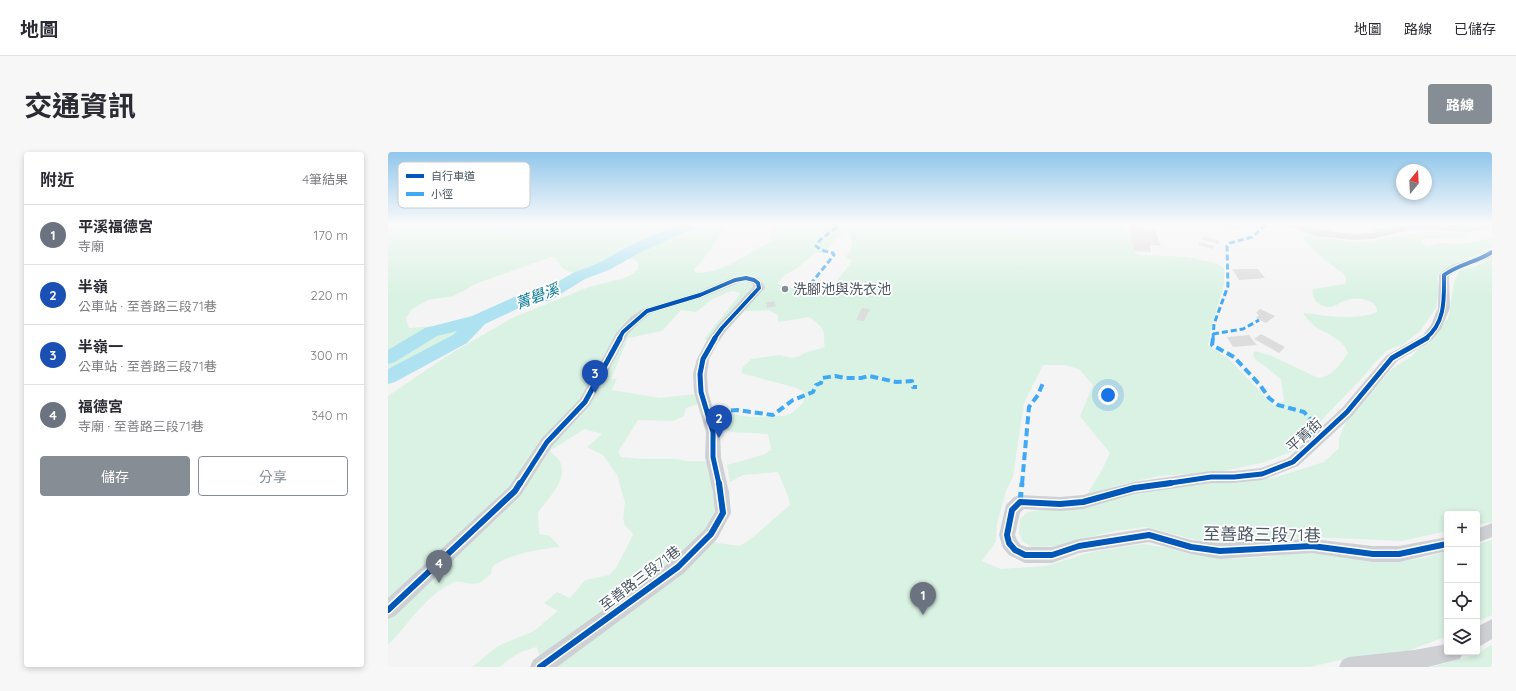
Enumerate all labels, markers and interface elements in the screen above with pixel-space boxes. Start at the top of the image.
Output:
text: 地圖 [20,17,58,41]
text: 地圖 [1354,20,1382,38]
text: 路線 [1404,20,1432,38]
text: 已儲存 [1454,20,1496,38]
button: 路線 [1428,84,1492,124]
text: 交通資訊 [24,88,136,123]
legend [398,162,530,208]
north arrow [1396,164,1432,200]
text: 附近 [40,169,74,190]
text: 自行車道 [431,169,475,183]
text: 4筆結果 [302,171,348,187]
text: 小徑 [431,187,453,201]
text: 平溪福德宮 [78,217,153,236]
text: 1 [50,227,56,243]
text: 170 m [313,227,348,243]
text: 寺廟 [78,238,104,254]
text: 半嶺 [78,277,108,296]
water label: 菁礐溪 [513,278,563,313]
place label: 洗腳池與洗衣池 [793,280,891,298]
marker: 洗腳池與洗衣池 [780,284,790,294]
text: 2 [49,287,57,303]
text: 220 m [310,287,348,303]
text: 公車站 · 至善路三段71巷 [78,298,217,314]
text: 半嶺一 [78,337,123,356]
text: 3 [50,347,56,363]
text: 300 m [310,347,348,363]
text: 公車站 · 至善路三段71巷 [78,358,217,374]
pin: 3 [582,360,608,393]
your location [1098,385,1118,405]
text: 福德宮 [78,397,123,416]
pin: 2 [706,405,732,438]
text: 4 [49,407,57,423]
text: 340 m [311,407,348,423]
street label: 平菁街 [1282,414,1326,456]
text: 寺廟 · 至善路三段71巷 [78,418,204,434]
button: 儲存 [40,456,190,496]
button: 分享 [198,456,348,496]
map controls [1444,511,1480,655]
button: + [1444,511,1480,547]
street label: 至善路三段71巷 [1203,522,1321,546]
street label: 至善路三段71巷 [596,542,684,614]
button: − [1444,547,1480,583]
pin: 4 [426,550,452,583]
pin: 1 [910,582,936,615]
button: locate [1444,583,1480,619]
button: layers [1444,619,1480,655]

